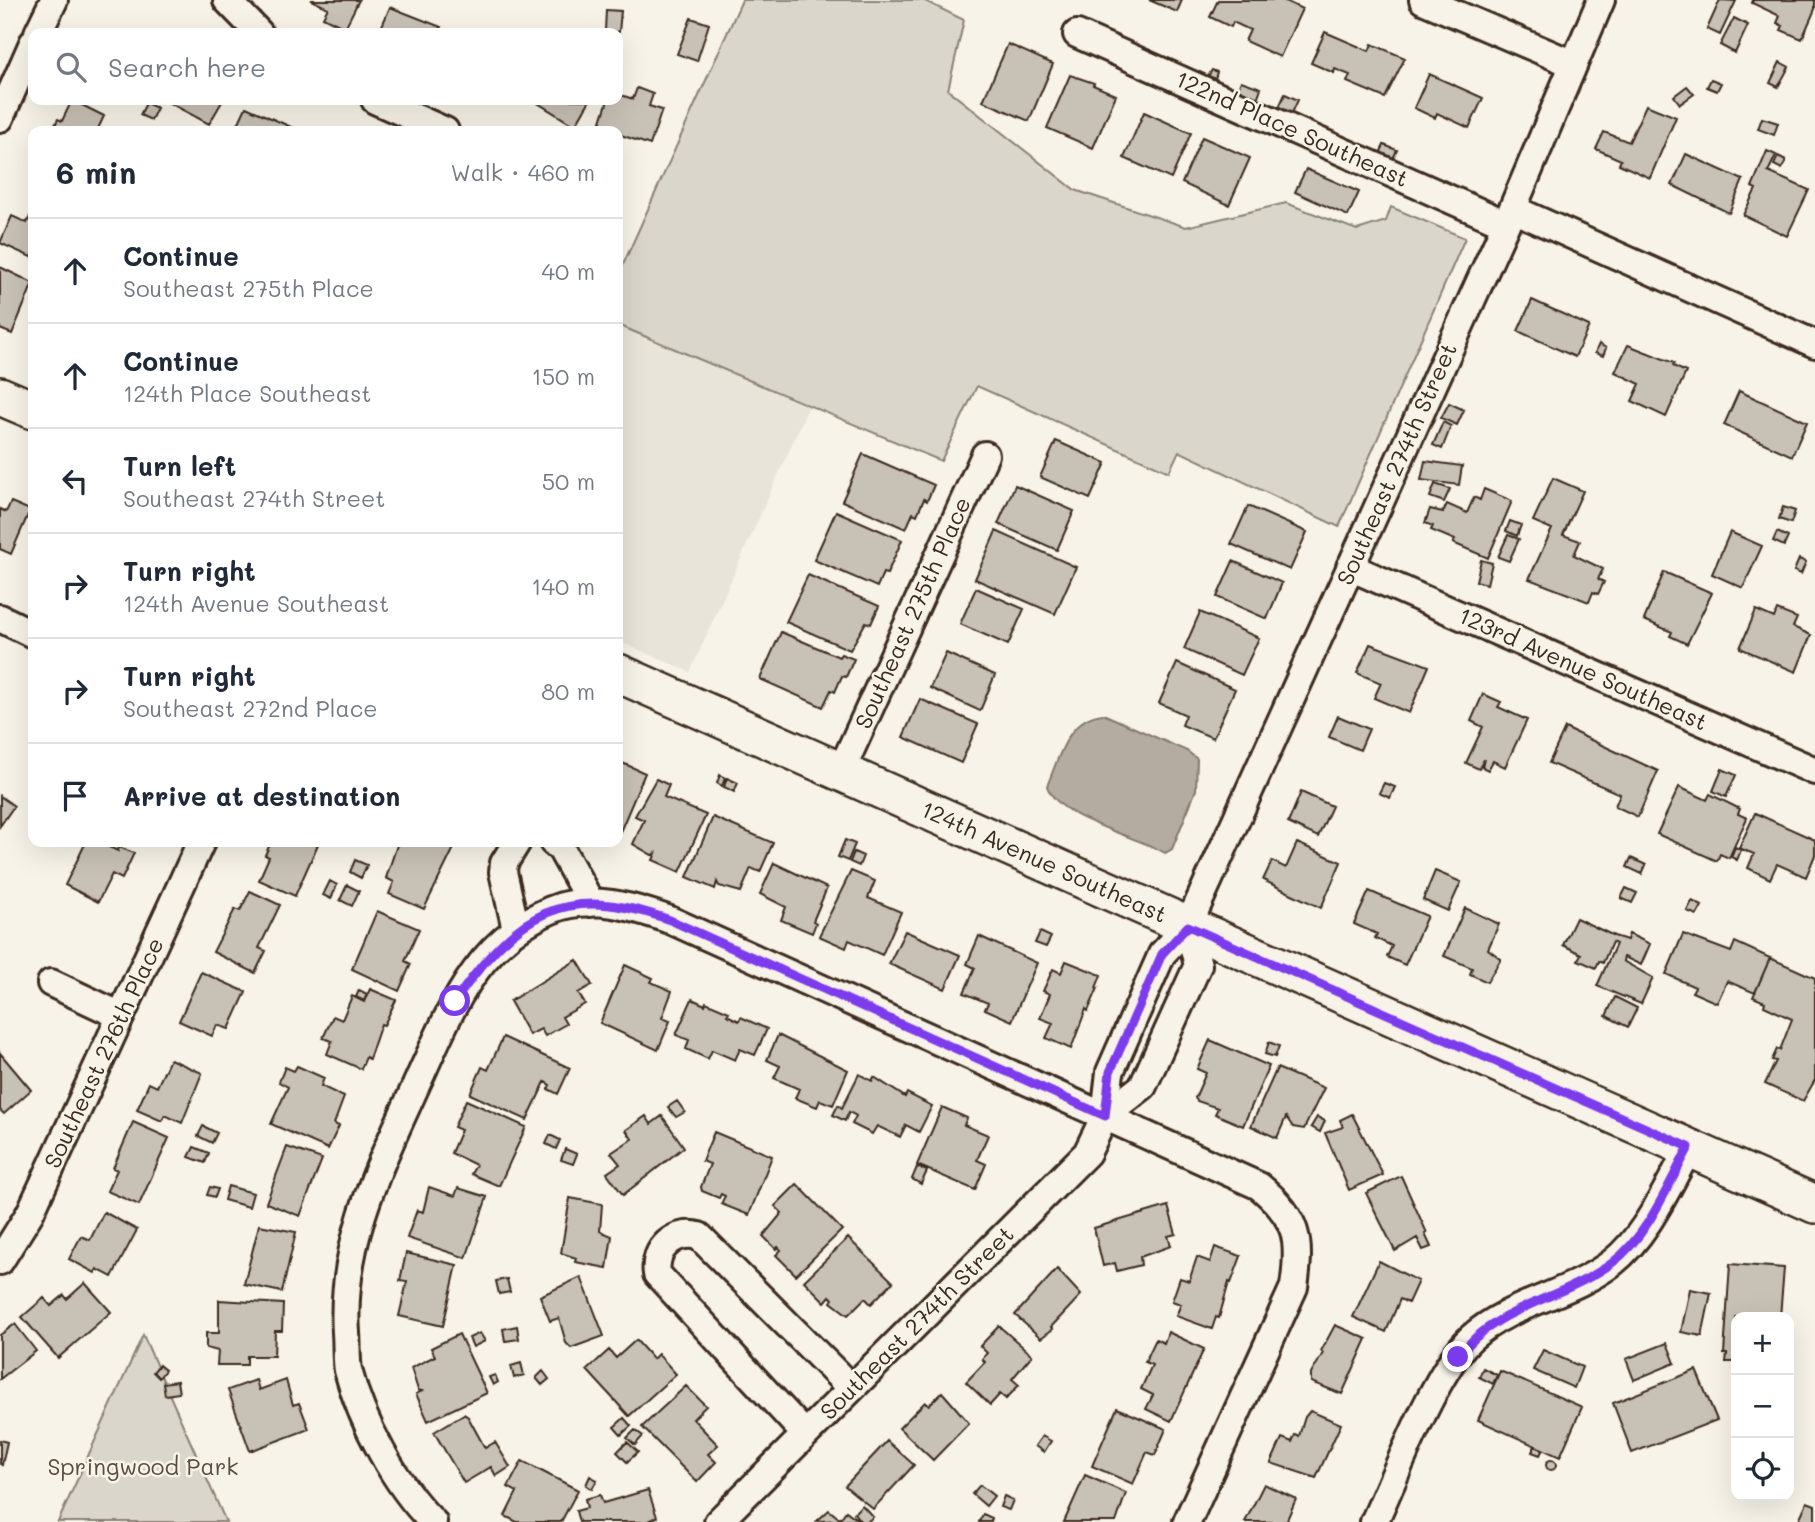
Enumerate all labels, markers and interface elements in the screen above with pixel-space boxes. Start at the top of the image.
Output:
search box [28,28,623,105]
icon: search [52,48,90,86]
text: Search here [108,50,266,84]
street label: 122nd Place Southeast [1171,63,1414,193]
text: 6 min [56,152,136,192]
text: Walk · 460 m [450,157,595,187]
text: Continue [123,239,239,273]
icon: ahead [56,252,94,290]
text: 40 m [542,256,595,286]
text: Southeast 275th Place [123,273,374,303]
street label: Southeast 274th Street [1329,338,1463,589]
text: Continue [123,344,239,378]
icon: ahead [56,357,94,395]
text: 150 m [531,361,595,391]
text: 124th Place Southeast [123,378,371,408]
text: Turn left [123,449,236,483]
icon: left [56,462,94,500]
text: 50 m [542,466,595,496]
text: Southeast 274th Street [123,483,385,513]
street label: Southeast 275th Place [847,492,977,733]
text: Turn right [123,554,256,588]
icon: right [56,567,94,605]
text: 140 m [531,571,595,601]
text: 124th Avenue Southeast [123,588,389,618]
street label: 123rd Avenue Southeast [1454,600,1712,737]
text: Turn right [123,659,256,693]
icon: right [56,672,94,710]
text: 80 m [541,676,595,706]
text: Southeast 272nd Place [123,693,378,723]
icon: arrive [56,777,94,815]
text: Arrive at destination [123,779,400,813]
street label: 124th Avenue Southeast [917,793,1172,929]
street label: Southeast 276th Place [36,932,170,1173]
route start [439,985,470,1016]
street label: Southeast 274th Street [813,1219,1020,1426]
map controls [1731,1312,1794,1501]
button: + [1731,1312,1794,1375]
route end [1442,1341,1473,1372]
button: − [1731,1375,1794,1438]
button: locate [1731,1438,1794,1501]
park label: Springwood Park [47,1451,239,1481]

